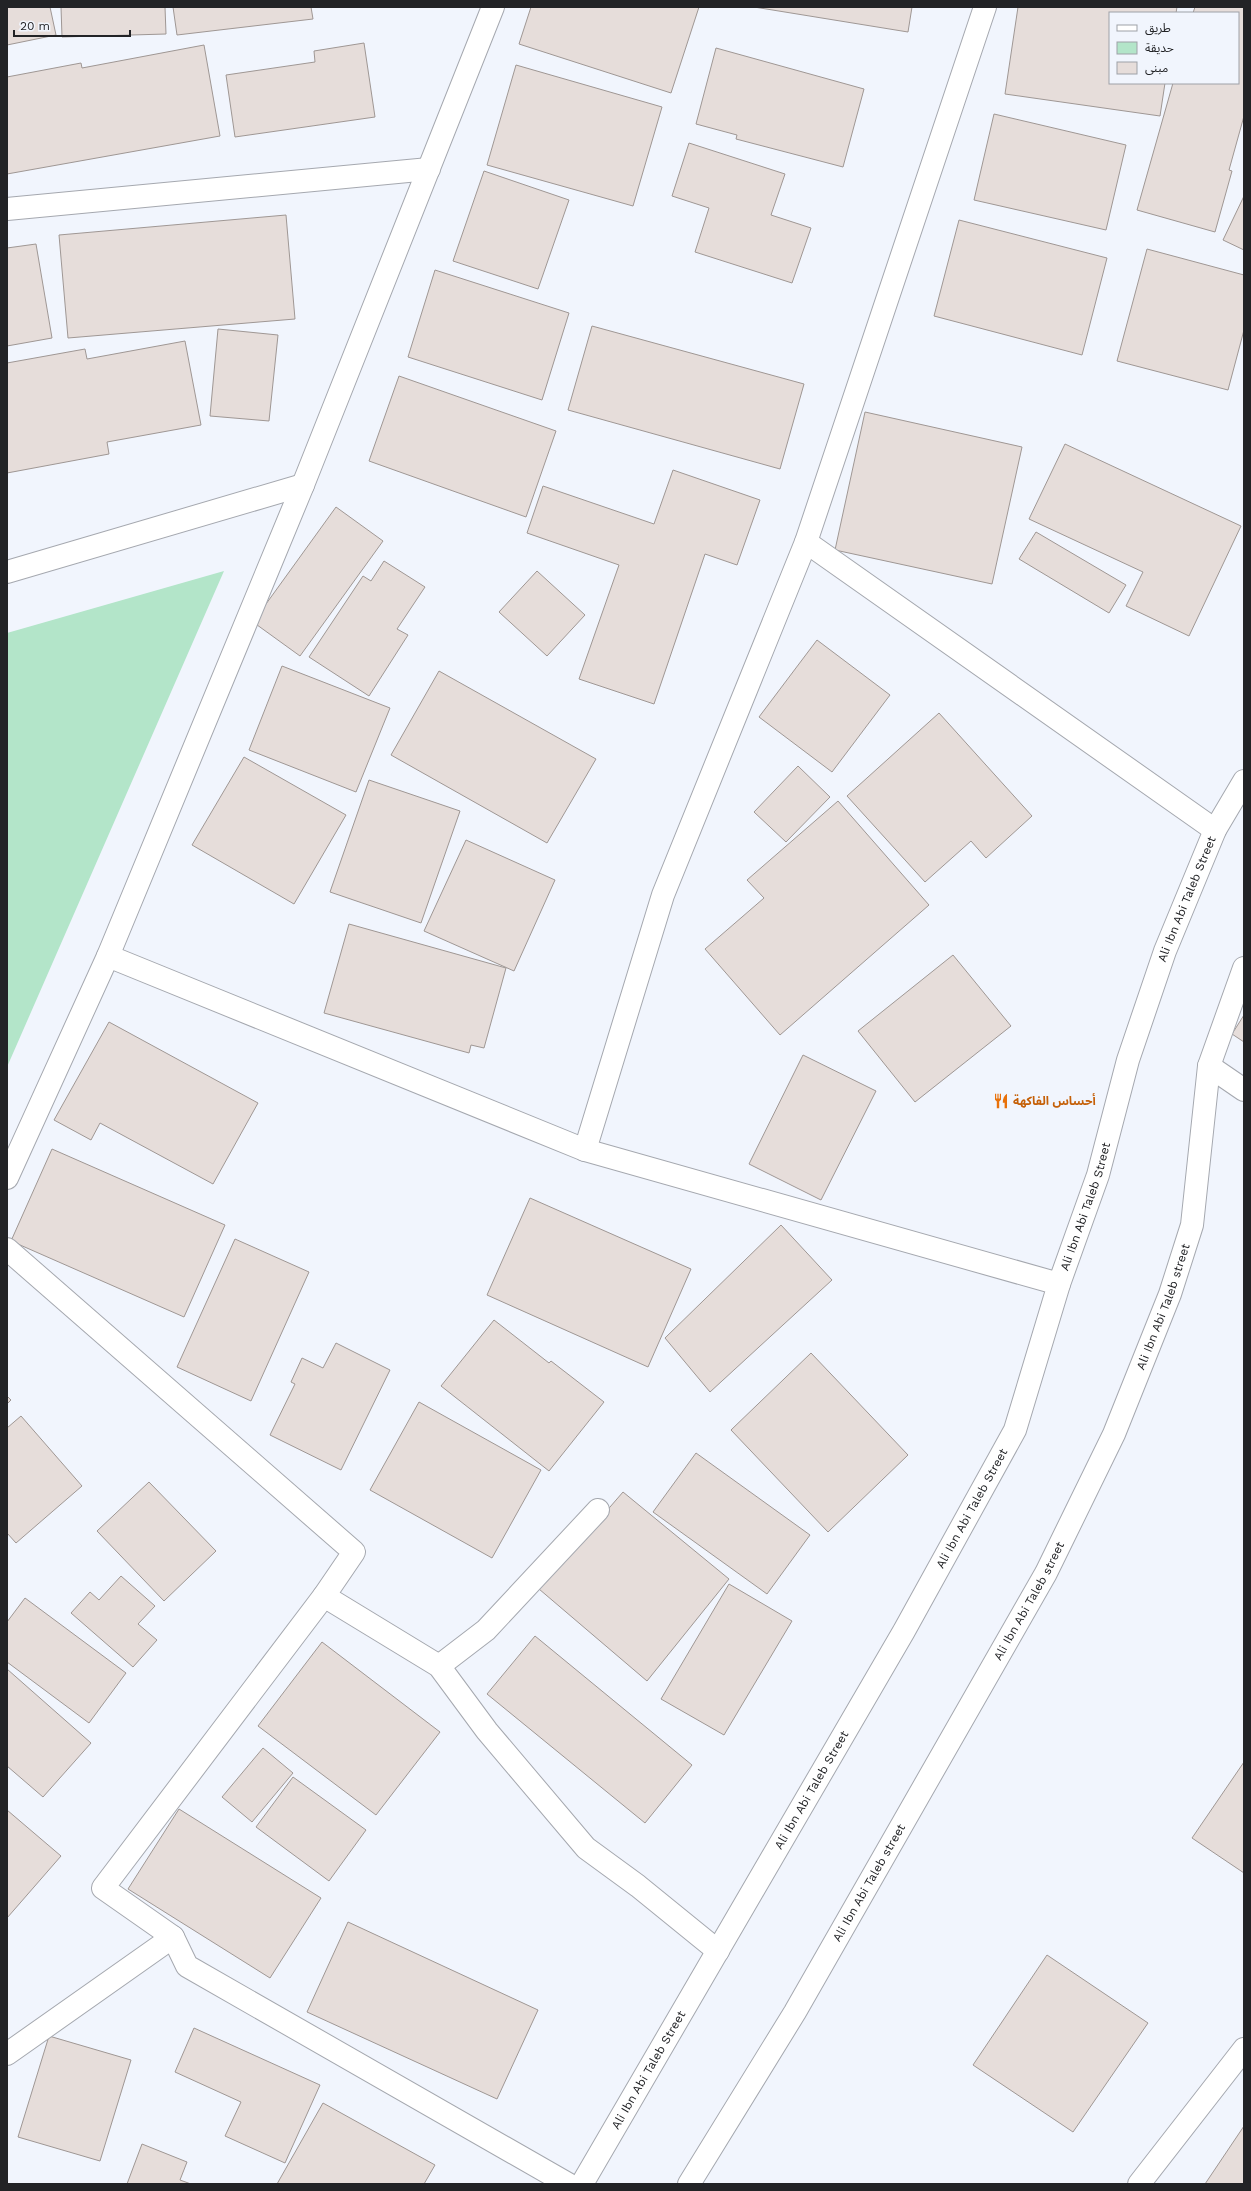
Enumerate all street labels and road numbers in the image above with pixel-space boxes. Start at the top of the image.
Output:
street label: Ali Ibn Abi Taleb Street [1155,834,1219,964]
street label: Ali Ibn Abi Taleb Street [1057,1141,1113,1273]
street label: Ali Ibn Abi Taleb street [1133,1242,1193,1372]
street label: Ali Ibn Abi Taleb Street [933,1446,1010,1571]
street label: Ali Ibn Abi Taleb street [991,1539,1067,1663]
street label: Ali Ibn Abi Taleb Street [772,1728,851,1852]
street label: Ali Ibn Abi Taleb street [830,1821,908,1944]
street label: Ali Ibn Abi Taleb Street [608,2008,688,2132]

